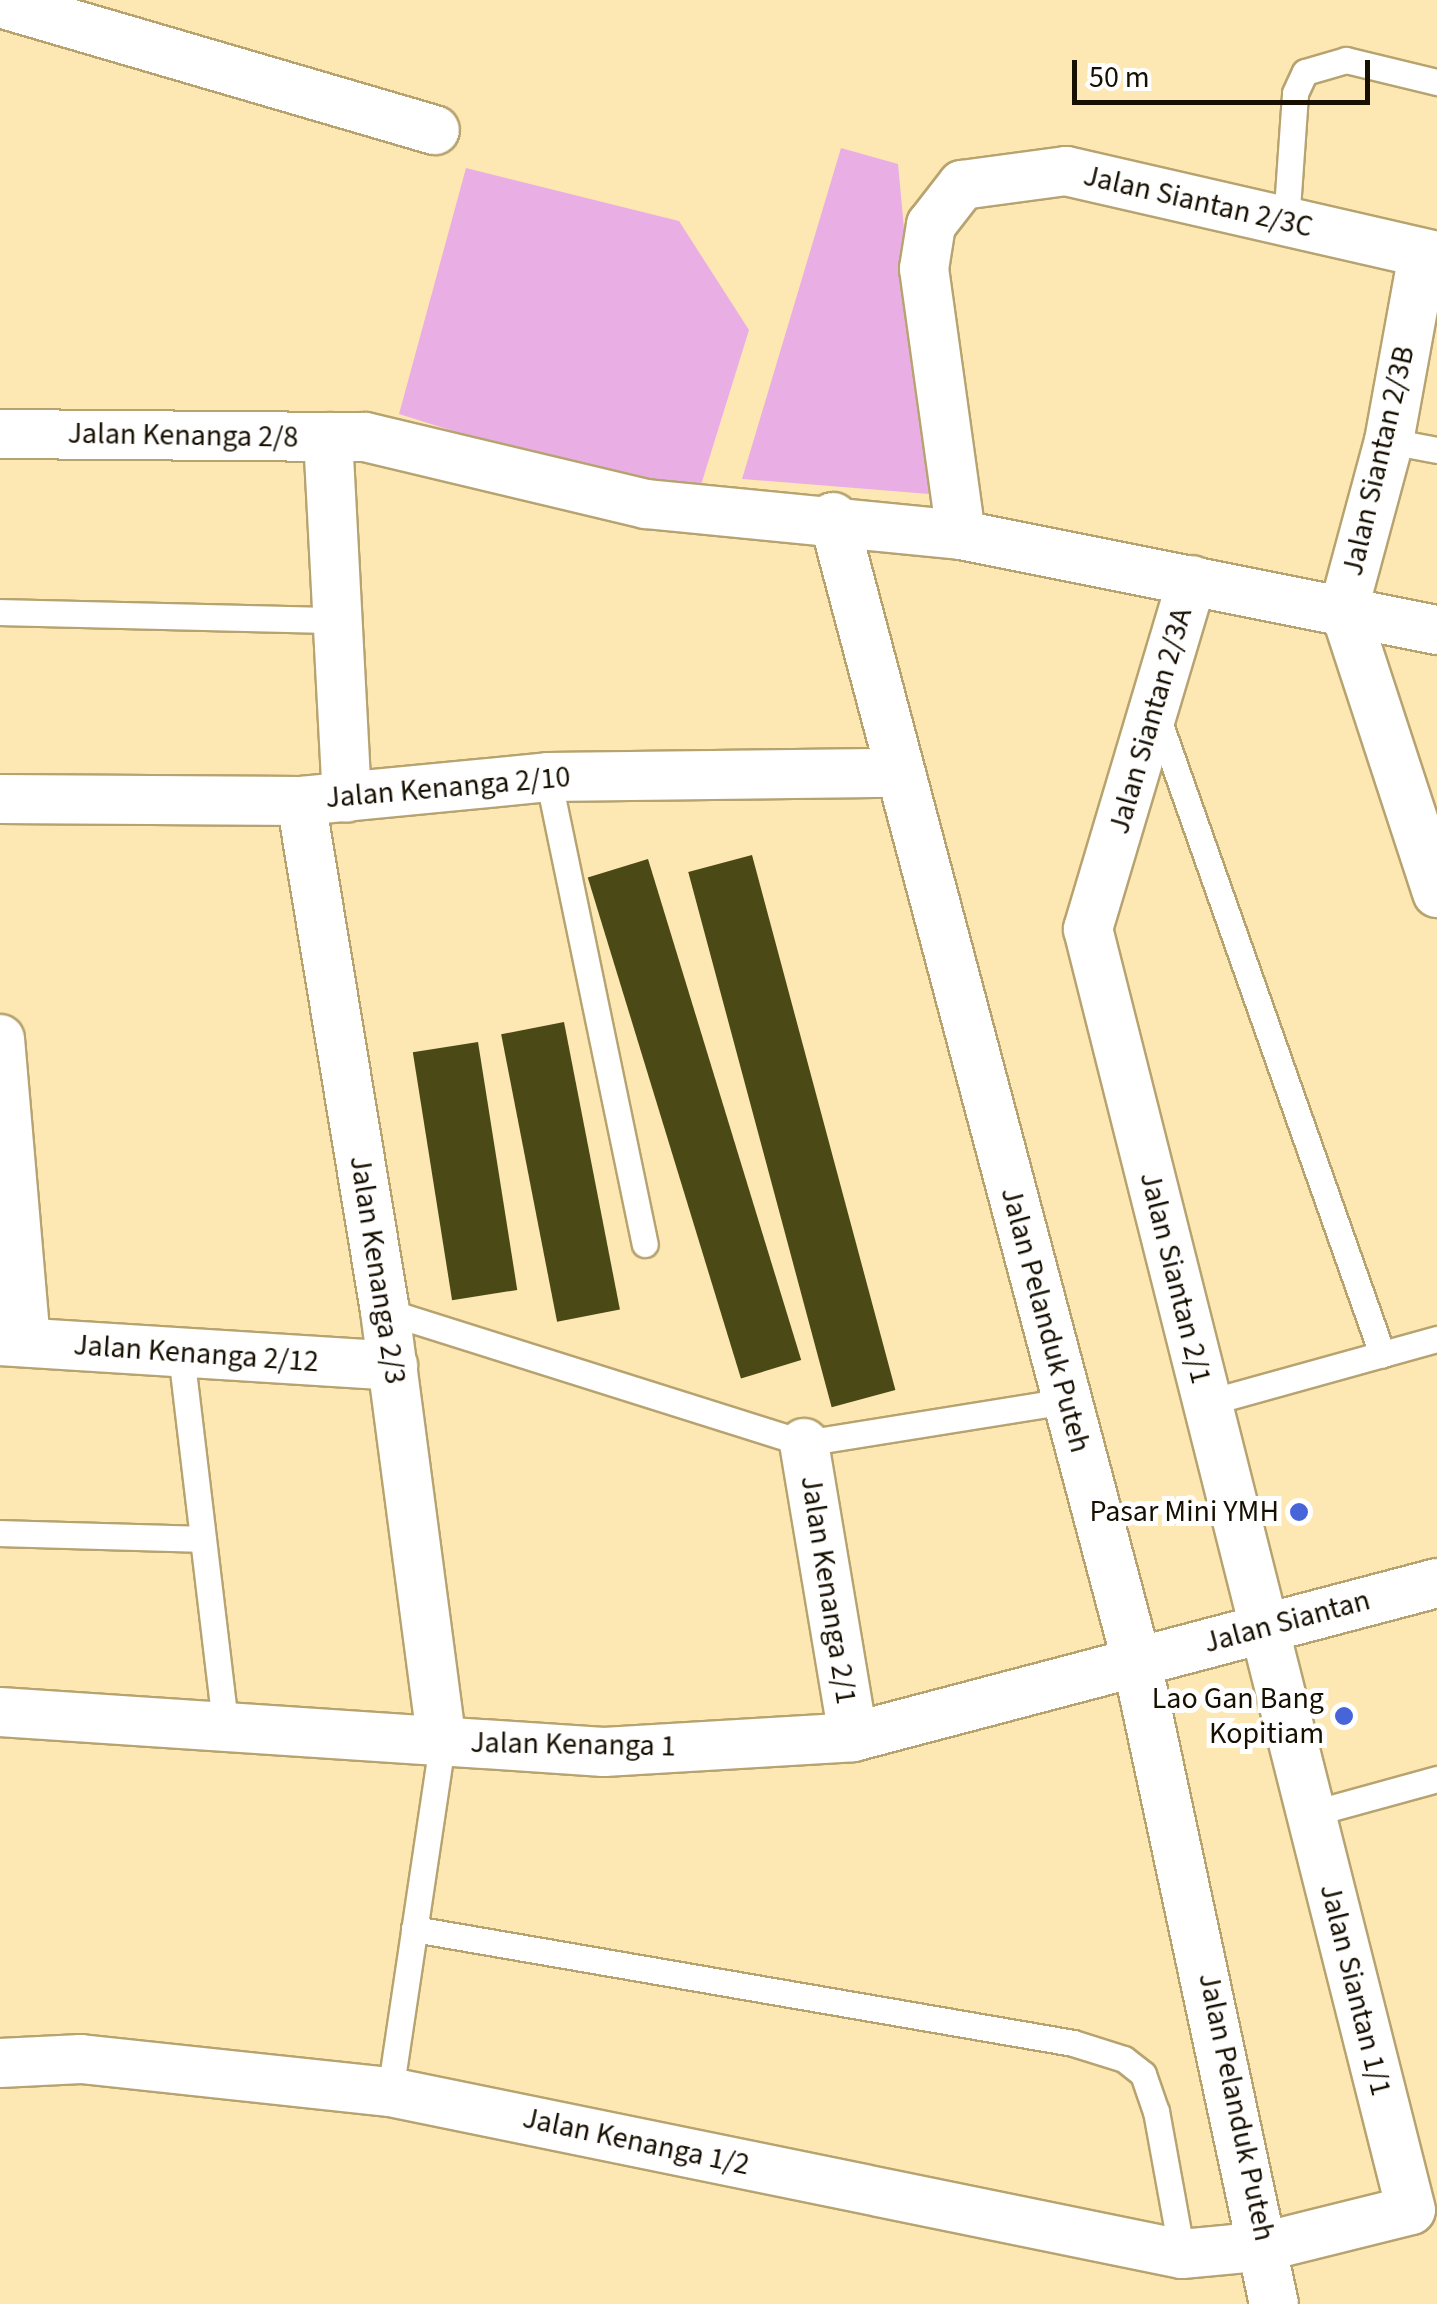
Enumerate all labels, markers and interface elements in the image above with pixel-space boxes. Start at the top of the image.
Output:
scale bar [1077,40,1374,102]
text: 50 m [1089,56,1150,99]
street label: Jalan Siantan 2/3C [1080,158,1316,246]
street label: Jalan Siantan 2/3B [1335,343,1423,579]
street label: Jalan Kenanga 2/8 [67,416,299,456]
street label: Jalan Siantan 2/3A [1102,604,1200,838]
street label: Jalan Kenanga 2/10 [324,759,572,817]
street label: Jalan Kenanga 2/3 [341,1153,413,1387]
street label: Jalan Siantan 2/1 [1131,1168,1219,1388]
street label: Jalan Pelanduk Puteh [992,1183,1098,1457]
street label: Jalan Kenanga 2/12 [72,1327,320,1381]
street label: Jalan Kenanga 2/1 [792,1473,864,1707]
place label: Pasar Mini YMH [1089,1494,1279,1530]
marker: Pasar Mini YMH [1288,1501,1310,1523]
street label: Jalan Siantan [1200,1583,1374,1661]
place label: Lao Gan Bang Kopitiam [1152,1681,1324,1752]
marker: Lao Gan Bang Kopitiam [1333,1705,1355,1727]
street label: Jalan Kenanga 1 [470,1725,676,1765]
street label: Jalan Siantan 1/1 [1311,1880,1399,2100]
street label: Jalan Pelanduk Puteh [1190,1970,1282,2244]
street label: Jalan Kenanga 1/2 [519,2100,753,2184]

